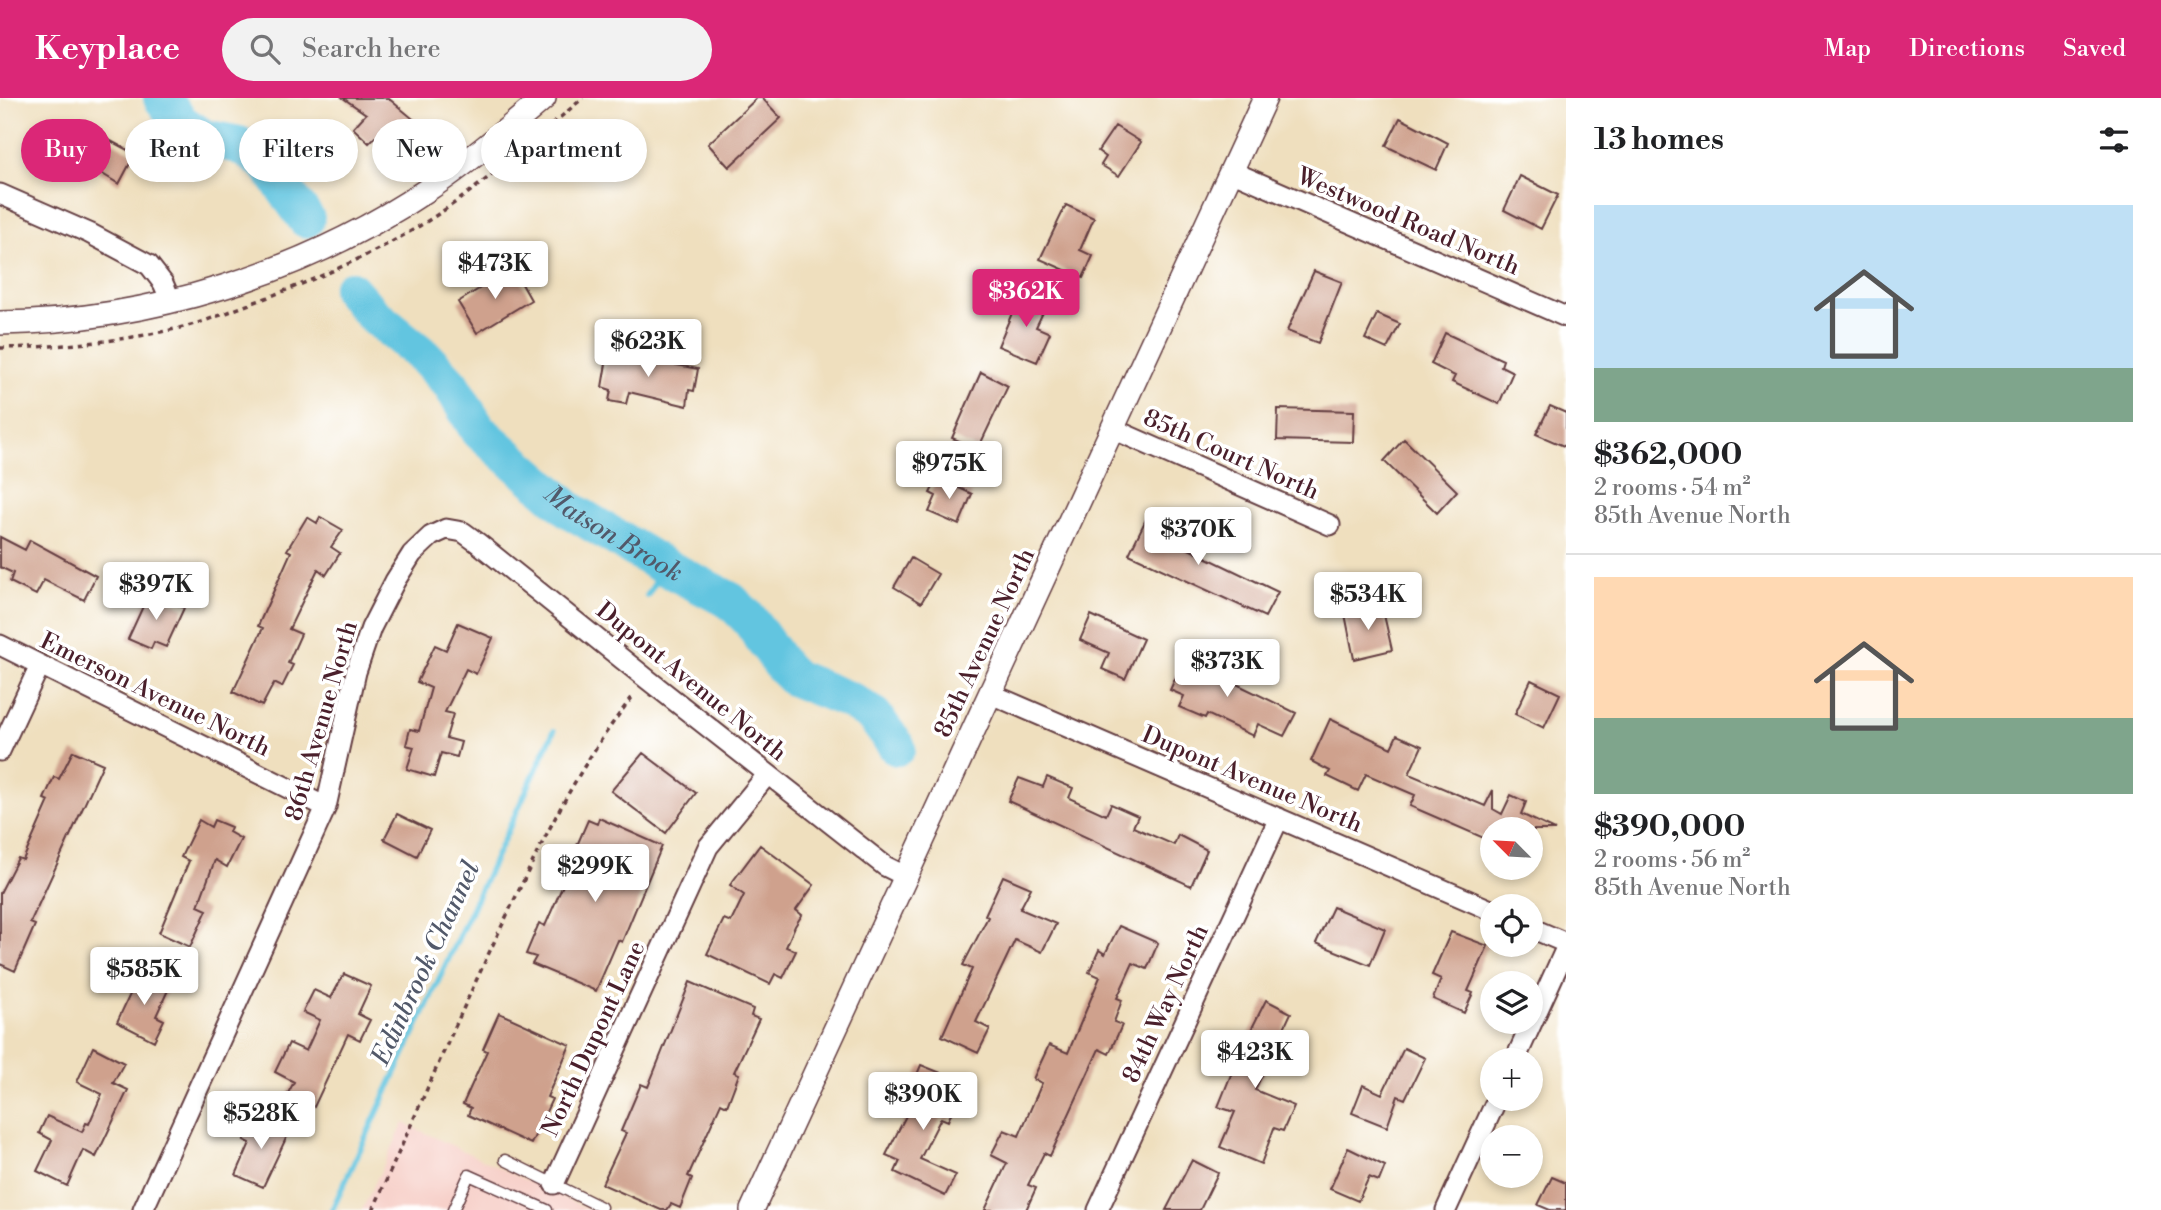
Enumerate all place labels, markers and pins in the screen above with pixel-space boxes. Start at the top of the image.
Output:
pin: $473K [446,242,544,301]
pin: $362K [977,270,1075,329]
pin: $623K [599,320,697,379]
pin: $975K [900,442,998,501]
pin: $370K [1149,508,1247,567]
pin: $397K [107,562,205,622]
pin: $534K [1319,573,1417,632]
pin: $373K [1178,640,1276,699]
pin: $299K [546,844,644,904]
pin: $585K [95,948,193,1007]
pin: $423K [1206,1030,1304,1090]
pin: $390K [874,1072,972,1132]
pin: $528K [212,1091,310,1151]

